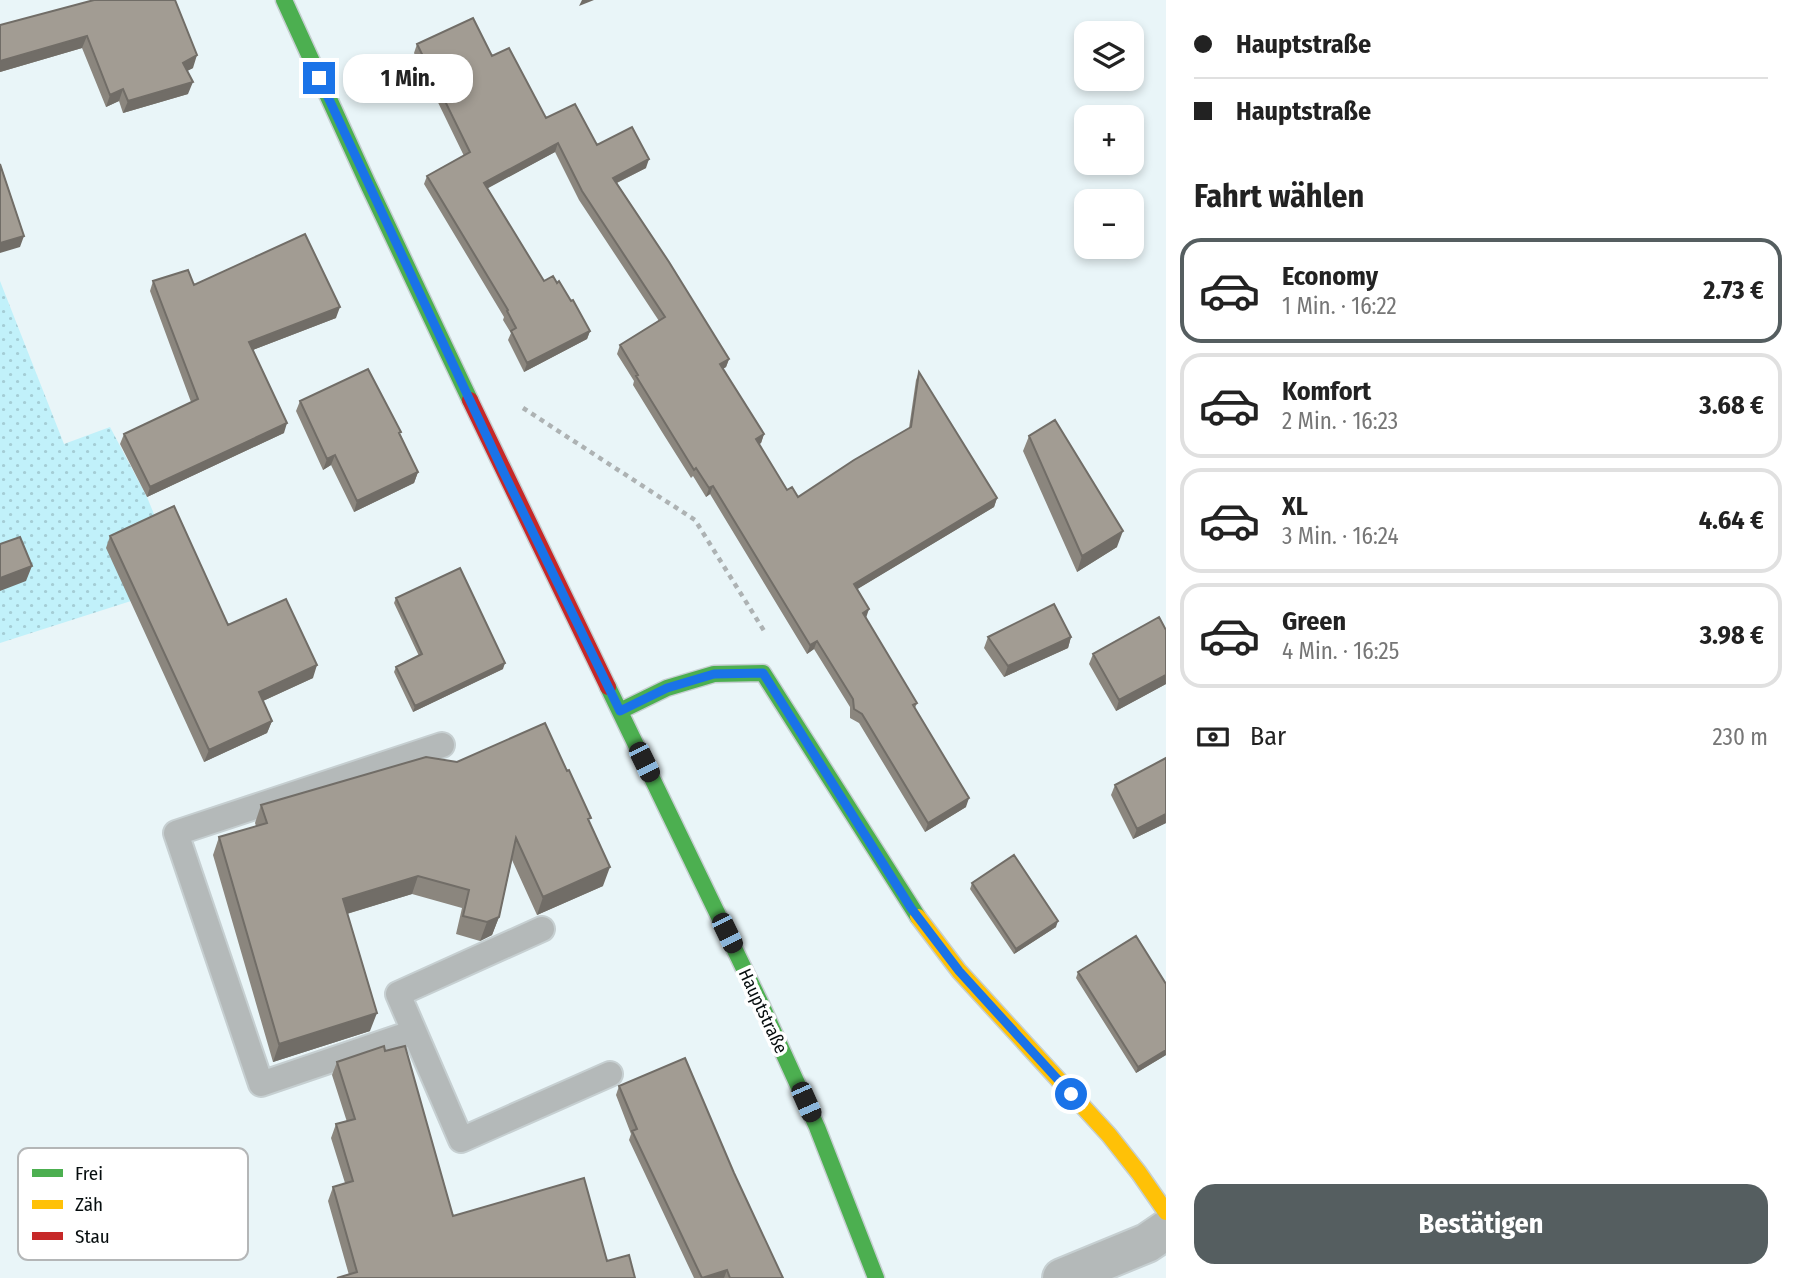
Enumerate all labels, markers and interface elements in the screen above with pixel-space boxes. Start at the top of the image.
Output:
map controls [1074,21,1144,259]
button: layers [1074,21,1144,91]
text: Hauptstraße [1236,29,1371,60]
callout: 1 Min. [344,54,473,102]
route end [303,62,335,94]
text: 1 Min. [381,64,435,92]
text: Hauptstraße [1236,96,1371,127]
button: + [1074,105,1144,175]
text: Fahrt wählen [1194,177,1364,215]
button: − [1074,189,1144,259]
icon: car [1198,259,1261,322]
text: Economy [1282,261,1378,292]
text: 2.73 € [1703,275,1764,306]
text: 1 Min. · 16:22 [1282,292,1397,320]
icon: car [1198,374,1261,437]
text: Komfort [1282,376,1371,407]
text: 3.68 € [1699,390,1764,421]
text: 2 Min. · 16:23 [1282,407,1398,435]
icon: car [1198,489,1261,552]
text: XL [1282,491,1308,522]
text: 4.64 € [1699,505,1764,536]
text: 3 Min. · 16:24 [1282,522,1399,550]
icon: car [1198,604,1261,667]
text: Green [1282,606,1346,637]
text: 3.98 € [1700,620,1764,651]
text: 4 Min. · 16:25 [1282,637,1399,665]
icon: cash [1194,718,1232,756]
text: Bar [1250,721,1286,752]
text: 230 m [1712,723,1768,751]
car [626,739,663,785]
car [709,910,746,956]
street label: Hauptstraße [734,965,792,1057]
route start [1055,1078,1087,1110]
car [788,1079,825,1125]
legend [18,1148,248,1260]
text: Frei [75,1162,103,1185]
button: Bestätigen [1194,1184,1768,1264]
text: Zäh [75,1193,103,1216]
text: Stau [75,1225,110,1248]

